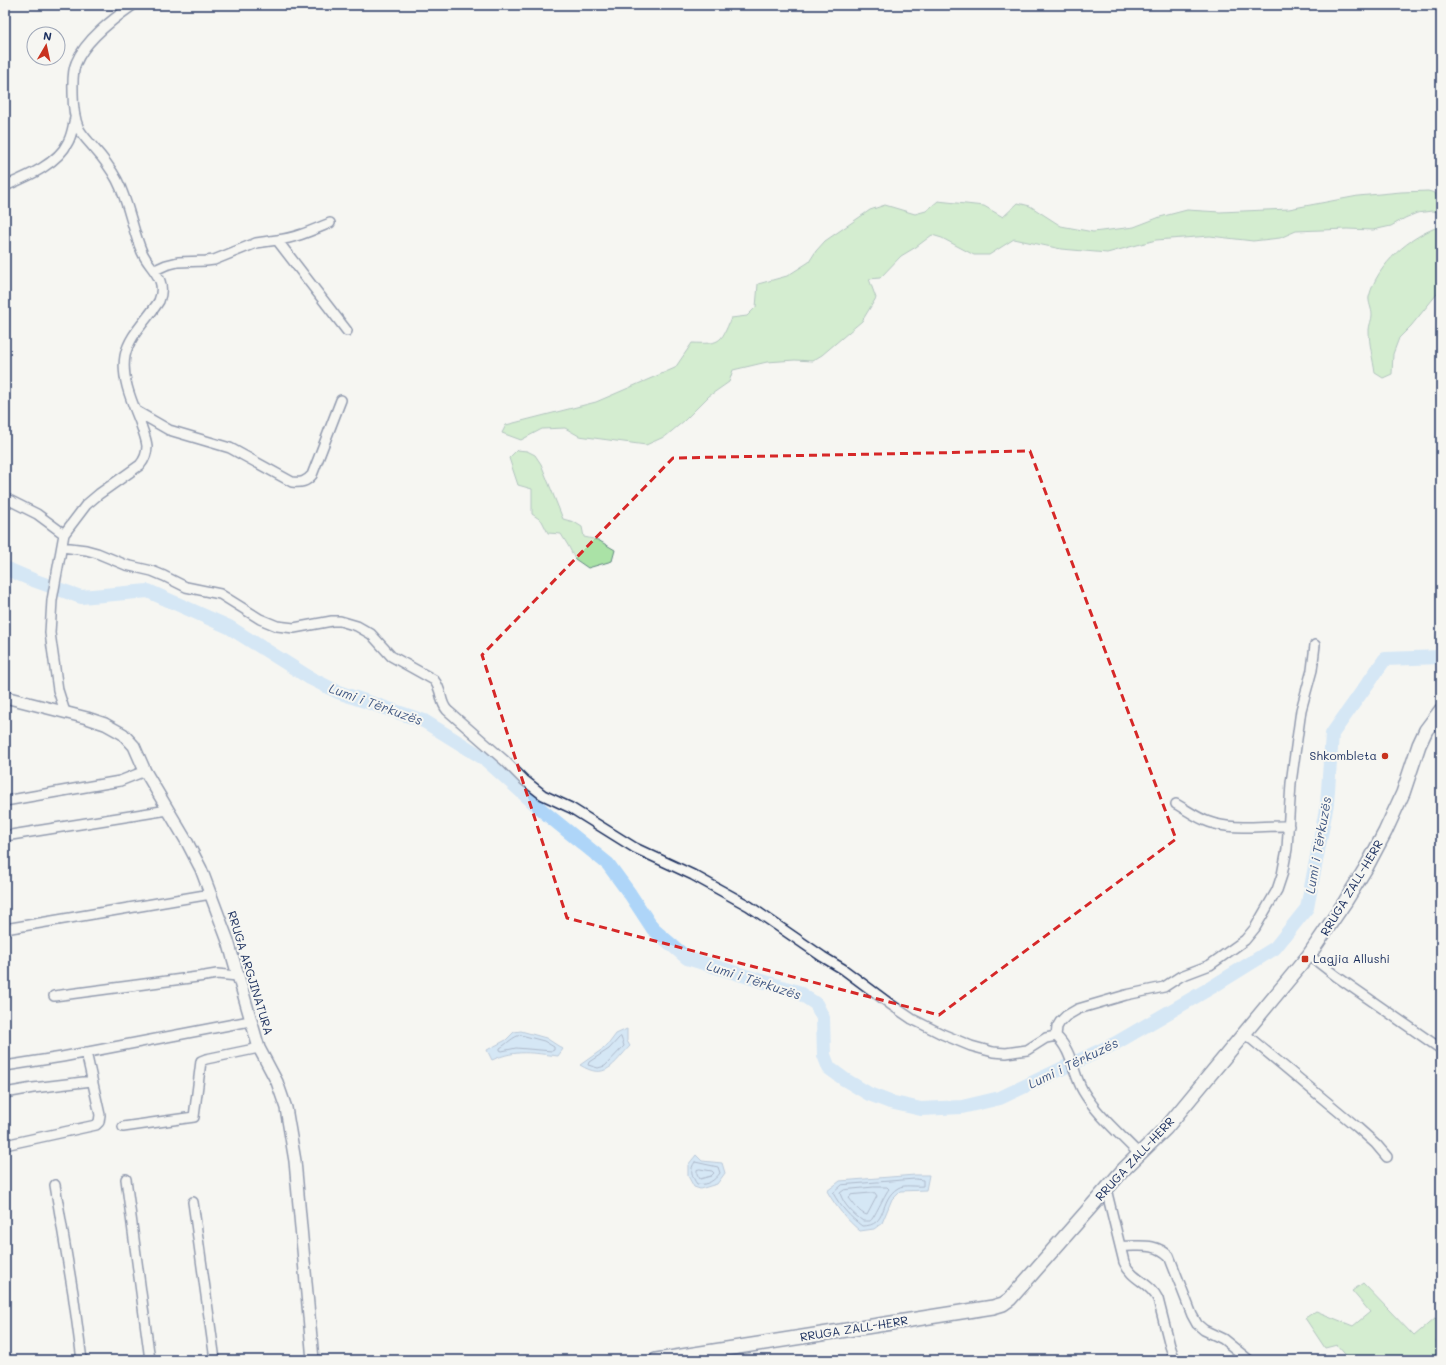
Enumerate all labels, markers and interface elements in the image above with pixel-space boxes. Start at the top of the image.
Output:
north arrow [26,26,66,66]
text: N [42,28,53,44]
water label: Lumi i Tërkuzës [327,679,425,728]
place label: Shkombleta [1310,747,1377,763]
marker: Shkombleta [1380,751,1390,761]
water label: Lumi i Tërkuzës [1301,795,1334,895]
street label: RRUGA ZALL-HERR [1316,837,1386,938]
street label: RRUGA ARGJINATURA [224,909,277,1037]
place label: Lagjia Allushi [1313,950,1390,966]
marker: Lagjia Allushi [1300,954,1310,964]
water label: Lumi i Tërkuzës [705,956,804,1003]
water label: Lumi i Tërkuzës [1025,1033,1121,1092]
street label: RRUGA ZALL-HERR [1091,1113,1177,1204]
street label: RRUGA ZALL-HERR [799,1312,909,1344]

